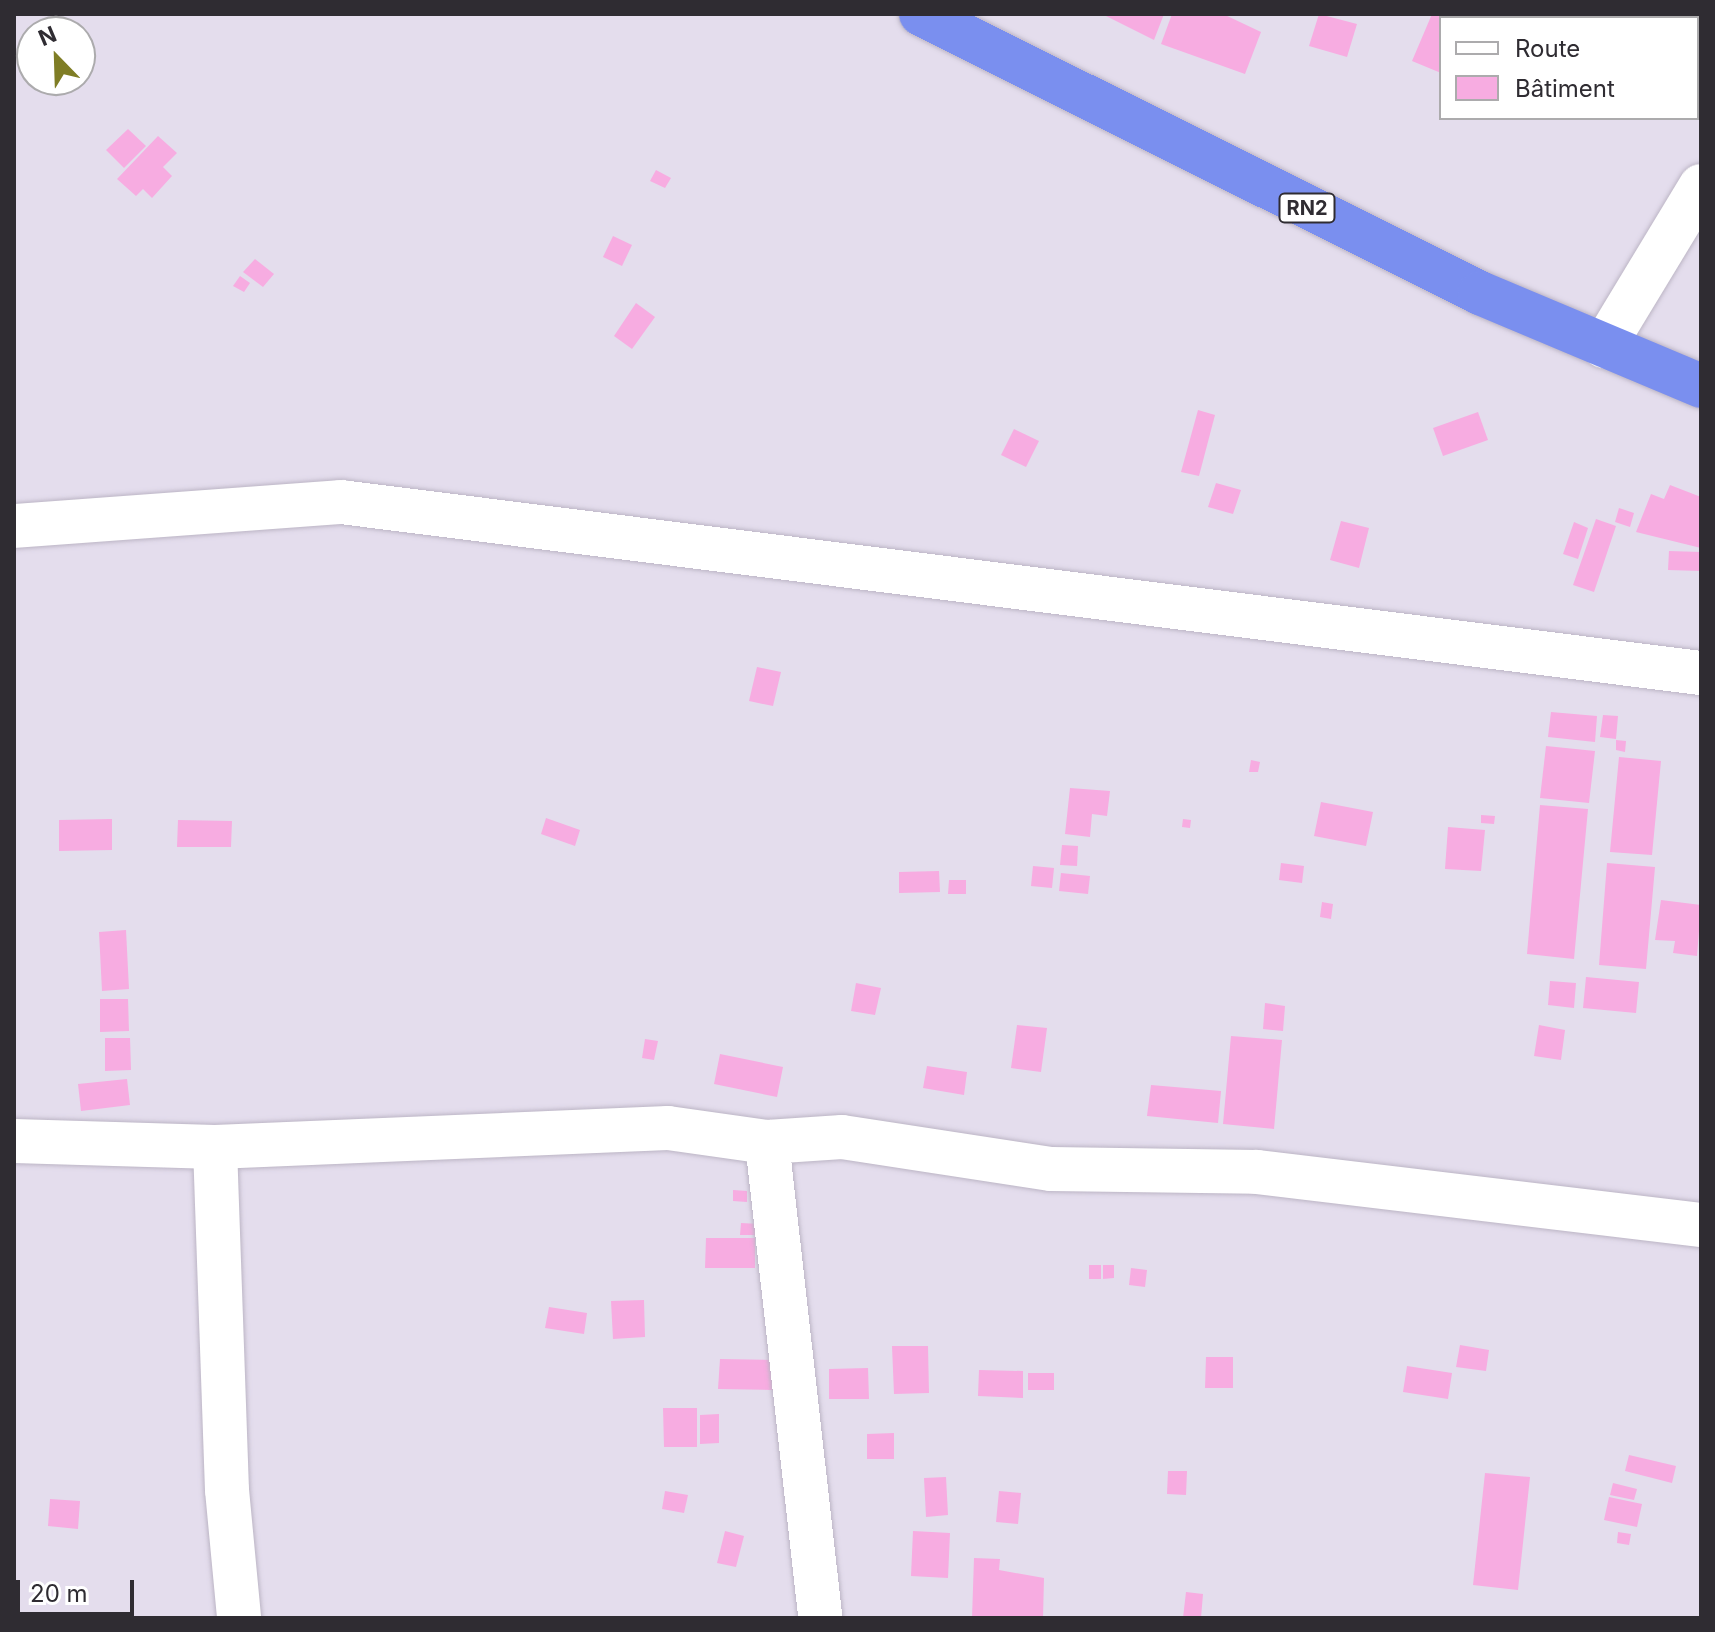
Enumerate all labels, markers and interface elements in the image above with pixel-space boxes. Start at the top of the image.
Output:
north arrow [16,16,96,96]
legend [1439,16,1699,120]
text: N [35,21,60,51]
text: Route [1515,34,1580,63]
text: Bâtiment [1515,74,1615,103]
road number: RN2 [1277,192,1337,224]
scale bar [20,1564,138,1614]
text: 20 m [30,1579,88,1608]

